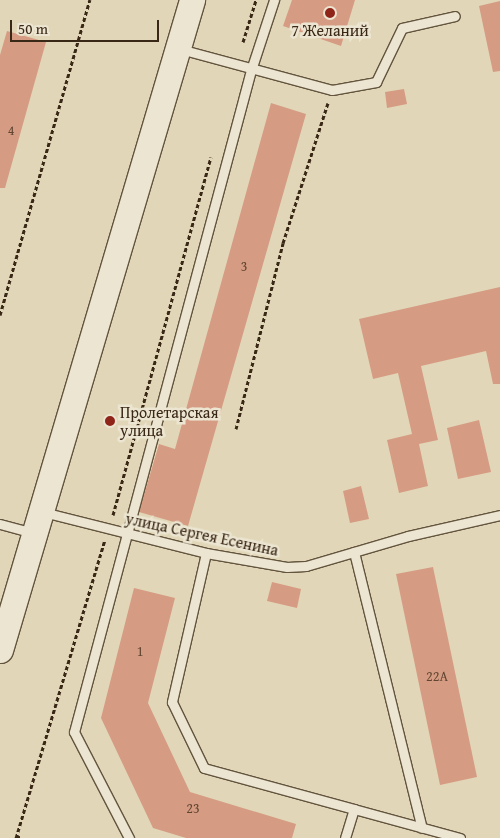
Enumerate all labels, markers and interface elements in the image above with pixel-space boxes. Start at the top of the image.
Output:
marker: 7 Желаний [324,7,336,19]
scale bar [12,10,161,42]
text: 50 m [18,18,48,39]
place label: 7 Желаний [291,20,369,40]
house number: 4 [8,122,14,138]
house number: 3 [241,258,247,274]
place label: Пролетарская улица [120,402,219,440]
marker: Пролетарская улица [104,415,116,427]
street label: улица Сергея Есенина [124,508,280,560]
house number: 1 [137,643,143,659]
house number: 22А [426,668,448,684]
house number: 23 [186,800,200,816]

